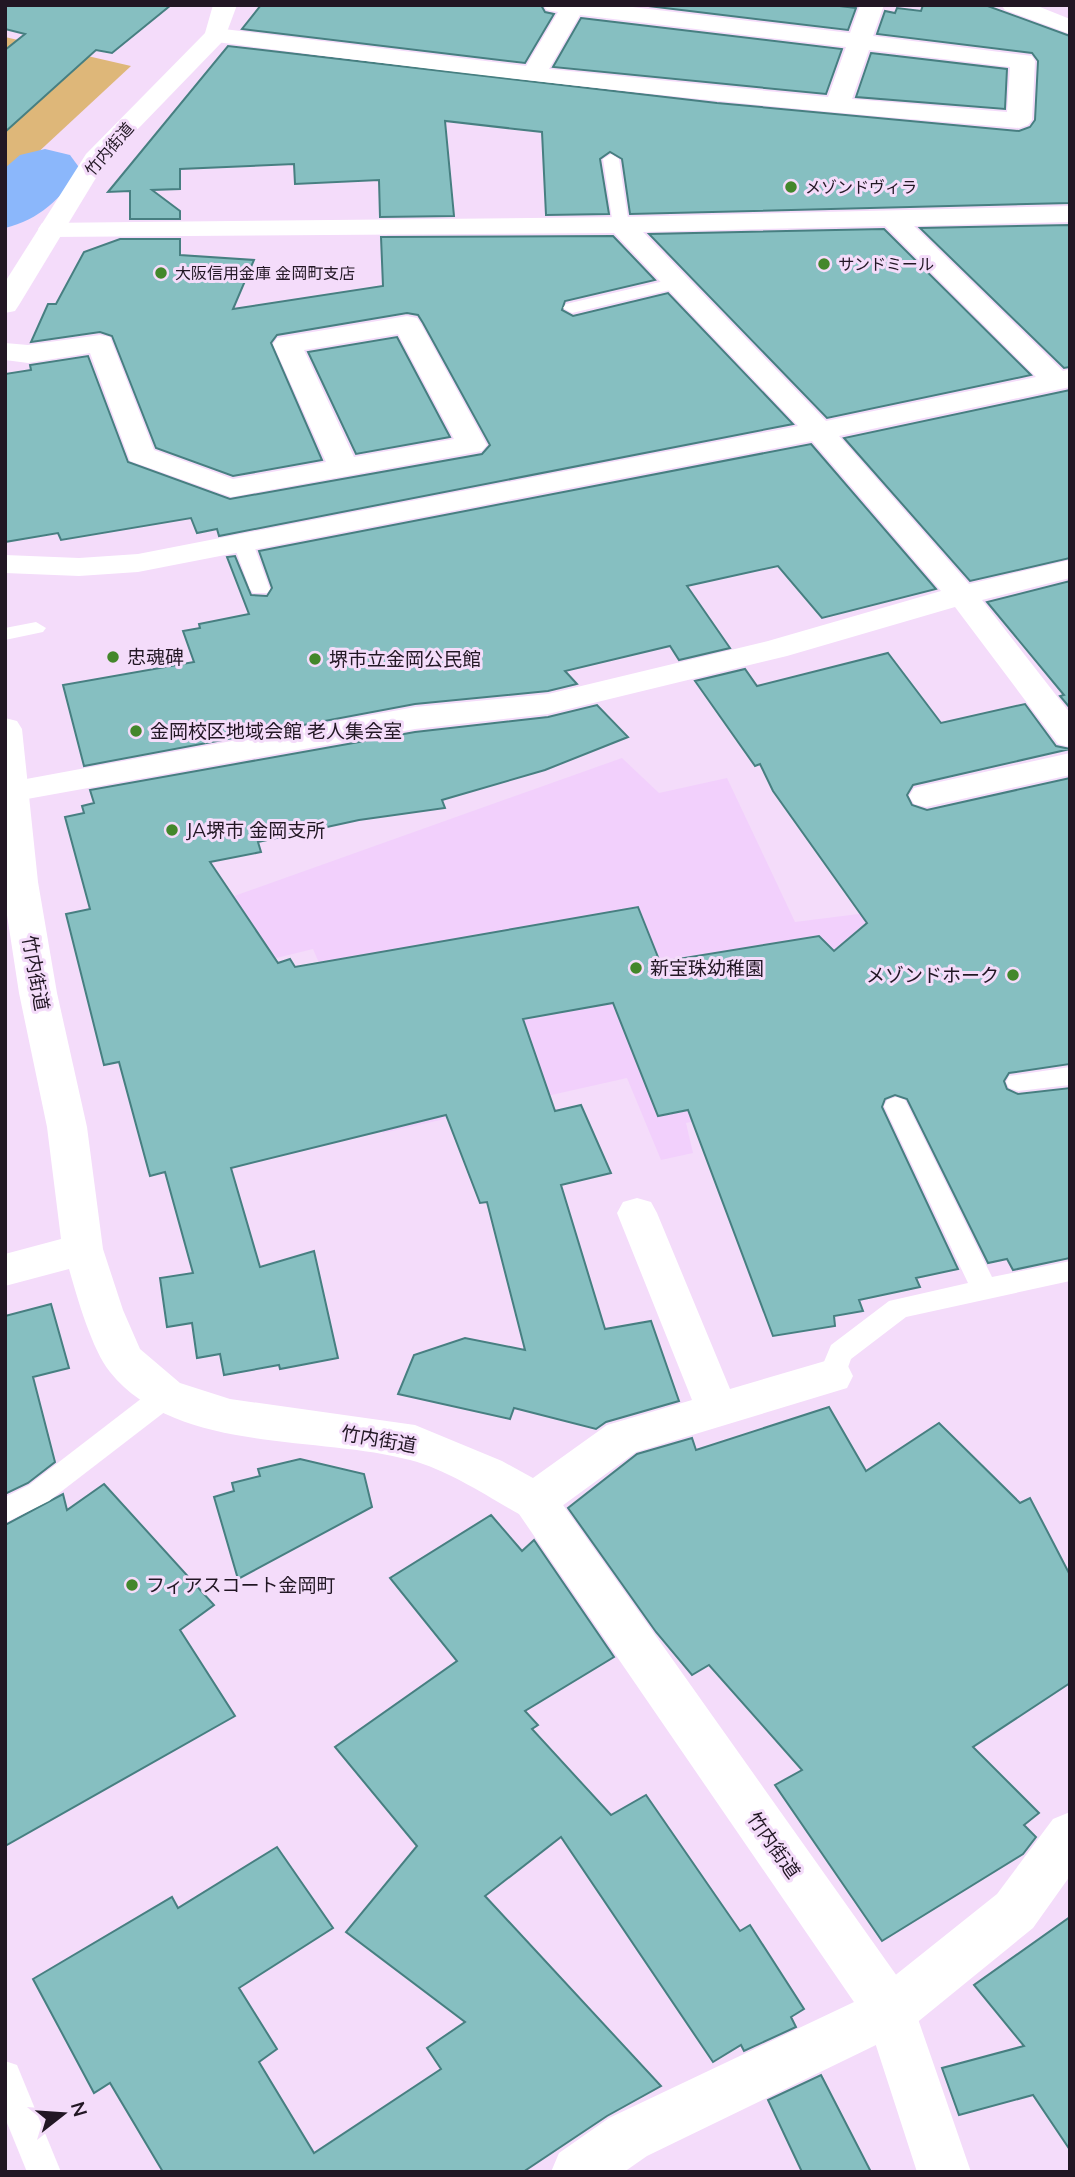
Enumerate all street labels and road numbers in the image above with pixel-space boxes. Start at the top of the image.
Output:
street label: 竹内街道 [80,118,138,180]
street label: 竹内街道 [18,933,54,1013]
street label: 竹内街道 [339,1421,419,1457]
street label: 竹内街道 [742,1807,806,1883]

